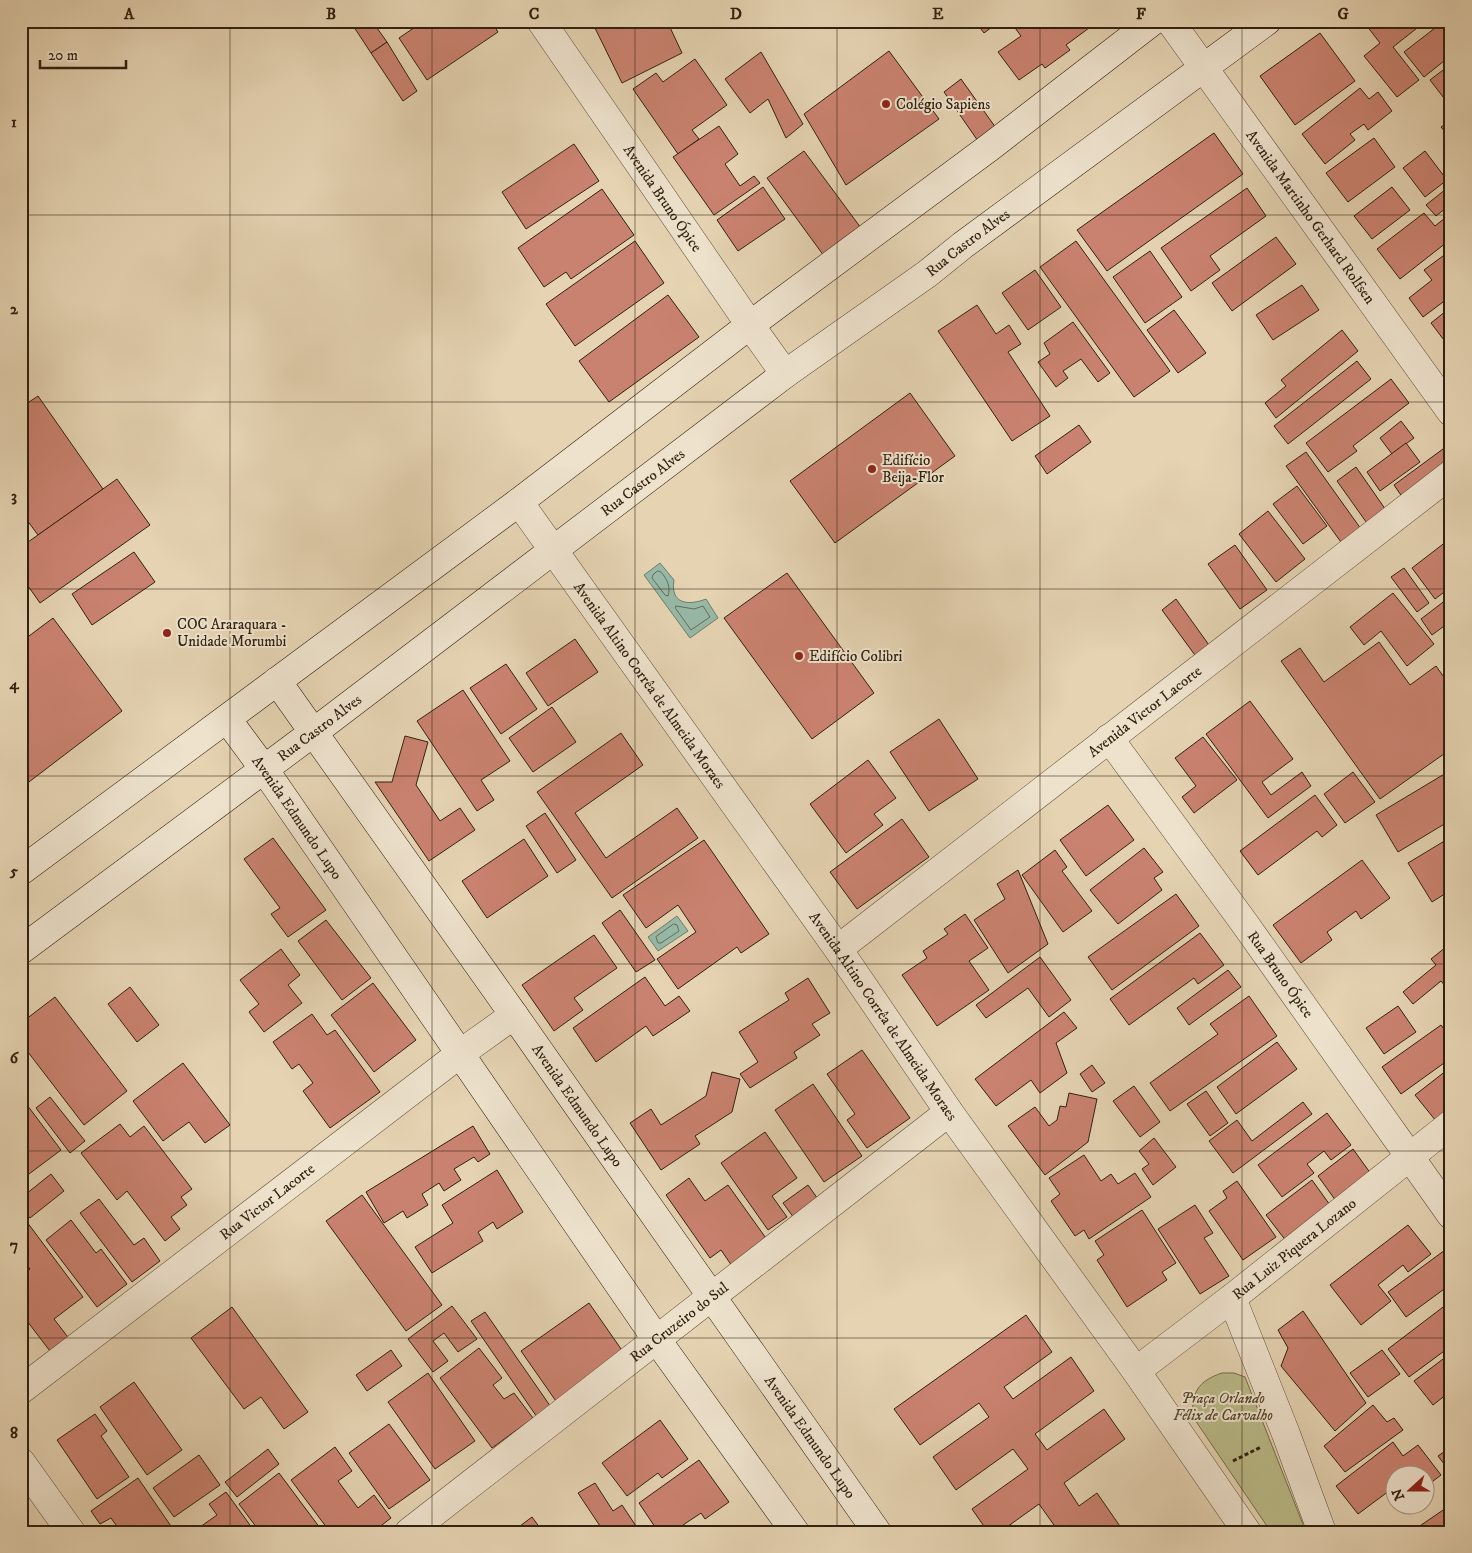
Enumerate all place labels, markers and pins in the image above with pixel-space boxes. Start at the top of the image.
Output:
place label: Colégio Sapiens [896,95,990,114]
marker: Colégio Sapiens [880,98,892,110]
place label: Edifício Beija-Flor [882,451,945,487]
marker: Edifício Beija-Flor [866,463,878,475]
place label: COC Araraquara - Unidade Morumbi [177,615,287,651]
marker: COC Araraquara - Unidade Morumbi [161,627,173,639]
place label: Edifício Colibri [809,647,903,666]
marker: Edifício Colibri [793,650,805,662]

